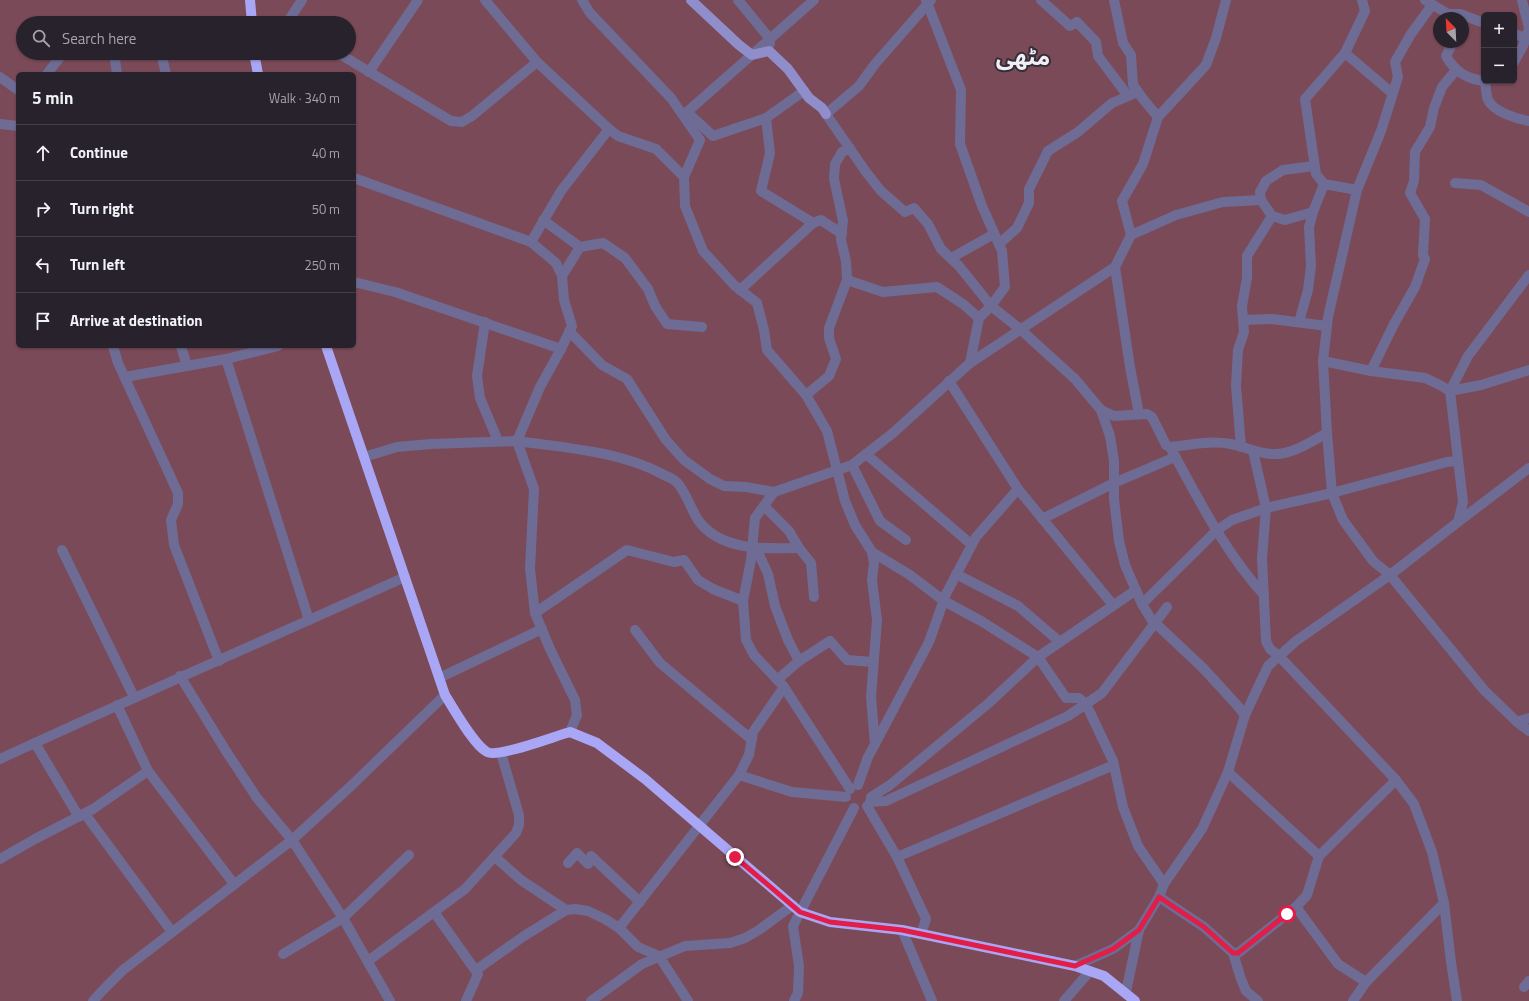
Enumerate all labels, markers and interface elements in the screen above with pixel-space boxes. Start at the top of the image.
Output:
north arrow [1433,12,1469,48]
map controls [1481,12,1517,84]
button: + [1481,12,1517,48]
search box [16,16,356,60]
icon: search [30,27,52,49]
text: Search here [62,27,136,50]
district label: مٹھی [996,39,1050,74]
button: − [1481,48,1517,84]
text: 5 min [32,85,73,111]
text: Walk · 340 m [269,88,340,108]
text: Continue [70,141,128,164]
icon: ahead [32,142,54,164]
text: 40 m [312,143,340,163]
text: Turn right [70,197,134,220]
icon: right [32,198,54,220]
text: 50 m [312,199,340,219]
text: Turn left [70,253,125,276]
icon: left [32,254,54,276]
text: 250 m [304,255,340,275]
text: Arrive at destination [70,309,203,332]
icon: arrive [32,310,54,332]
route end [726,848,744,866]
route start [1278,905,1296,923]

